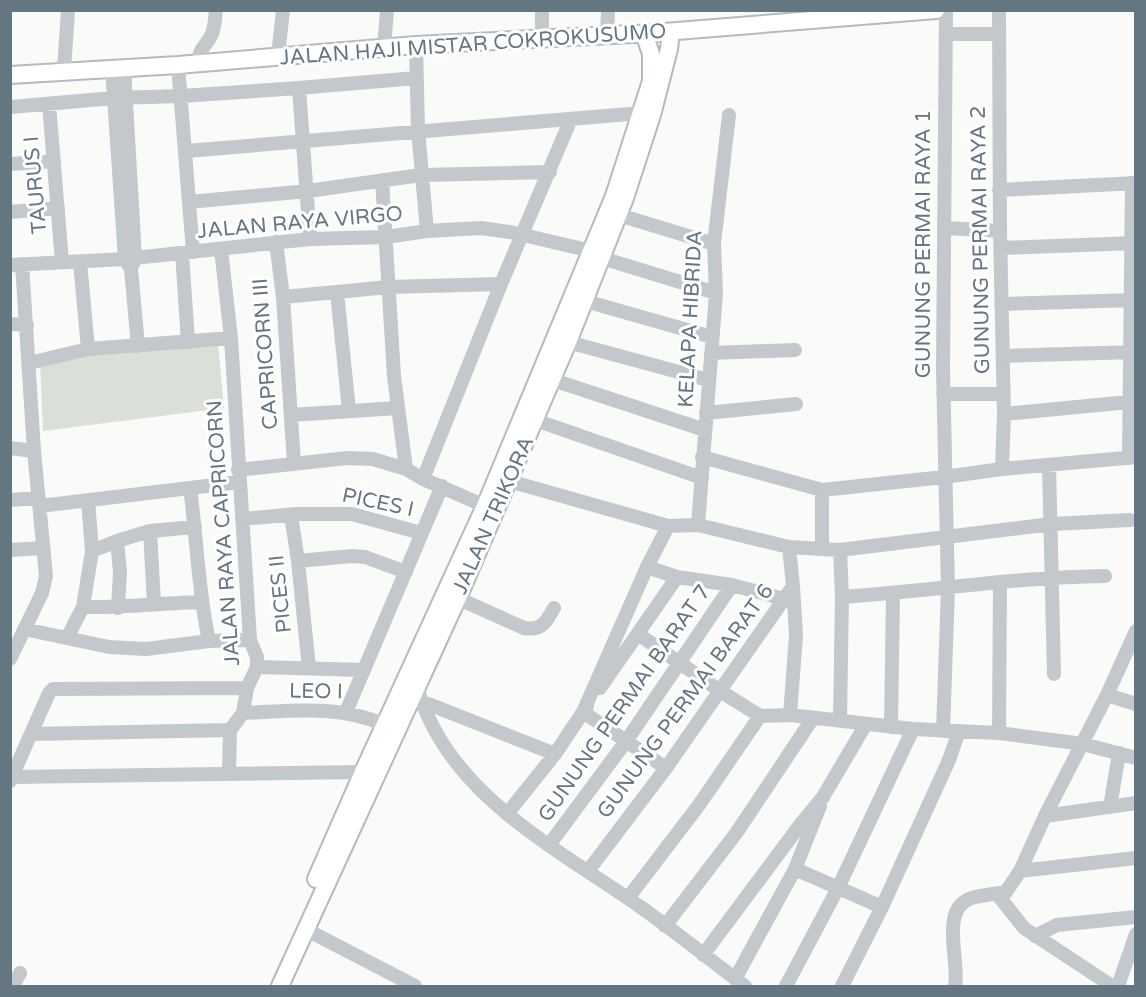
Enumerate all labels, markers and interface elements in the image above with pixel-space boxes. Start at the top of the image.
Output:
street label: JALAN HAJI MISTAR COKROKUSUMO [279,19,667,70]
street label: GUNUNG PERMAI RAYA 2 [966,106,995,374]
street label: GUNUNG PERMAI RAYA 1 [911,110,936,378]
street label: TAURUS I [19,135,52,235]
street label: JALAN RAYA VIRGO [196,201,404,244]
street label: KELAPA HIBRIDA [673,230,708,408]
street label: CAPRICORN III [248,277,283,431]
street label: JALAN RAYA CAPRICORN [202,399,245,667]
street label: JALAN TRIKORA [447,432,539,598]
street label: PICES I [340,483,416,522]
street label: PICES II [264,554,297,634]
street label: GUNUNG PERMAI BARAT 6 [592,579,779,823]
street label: GUNUNG PERMAI BARAT 7 [533,580,716,827]
street label: LEO I [289,679,343,704]

